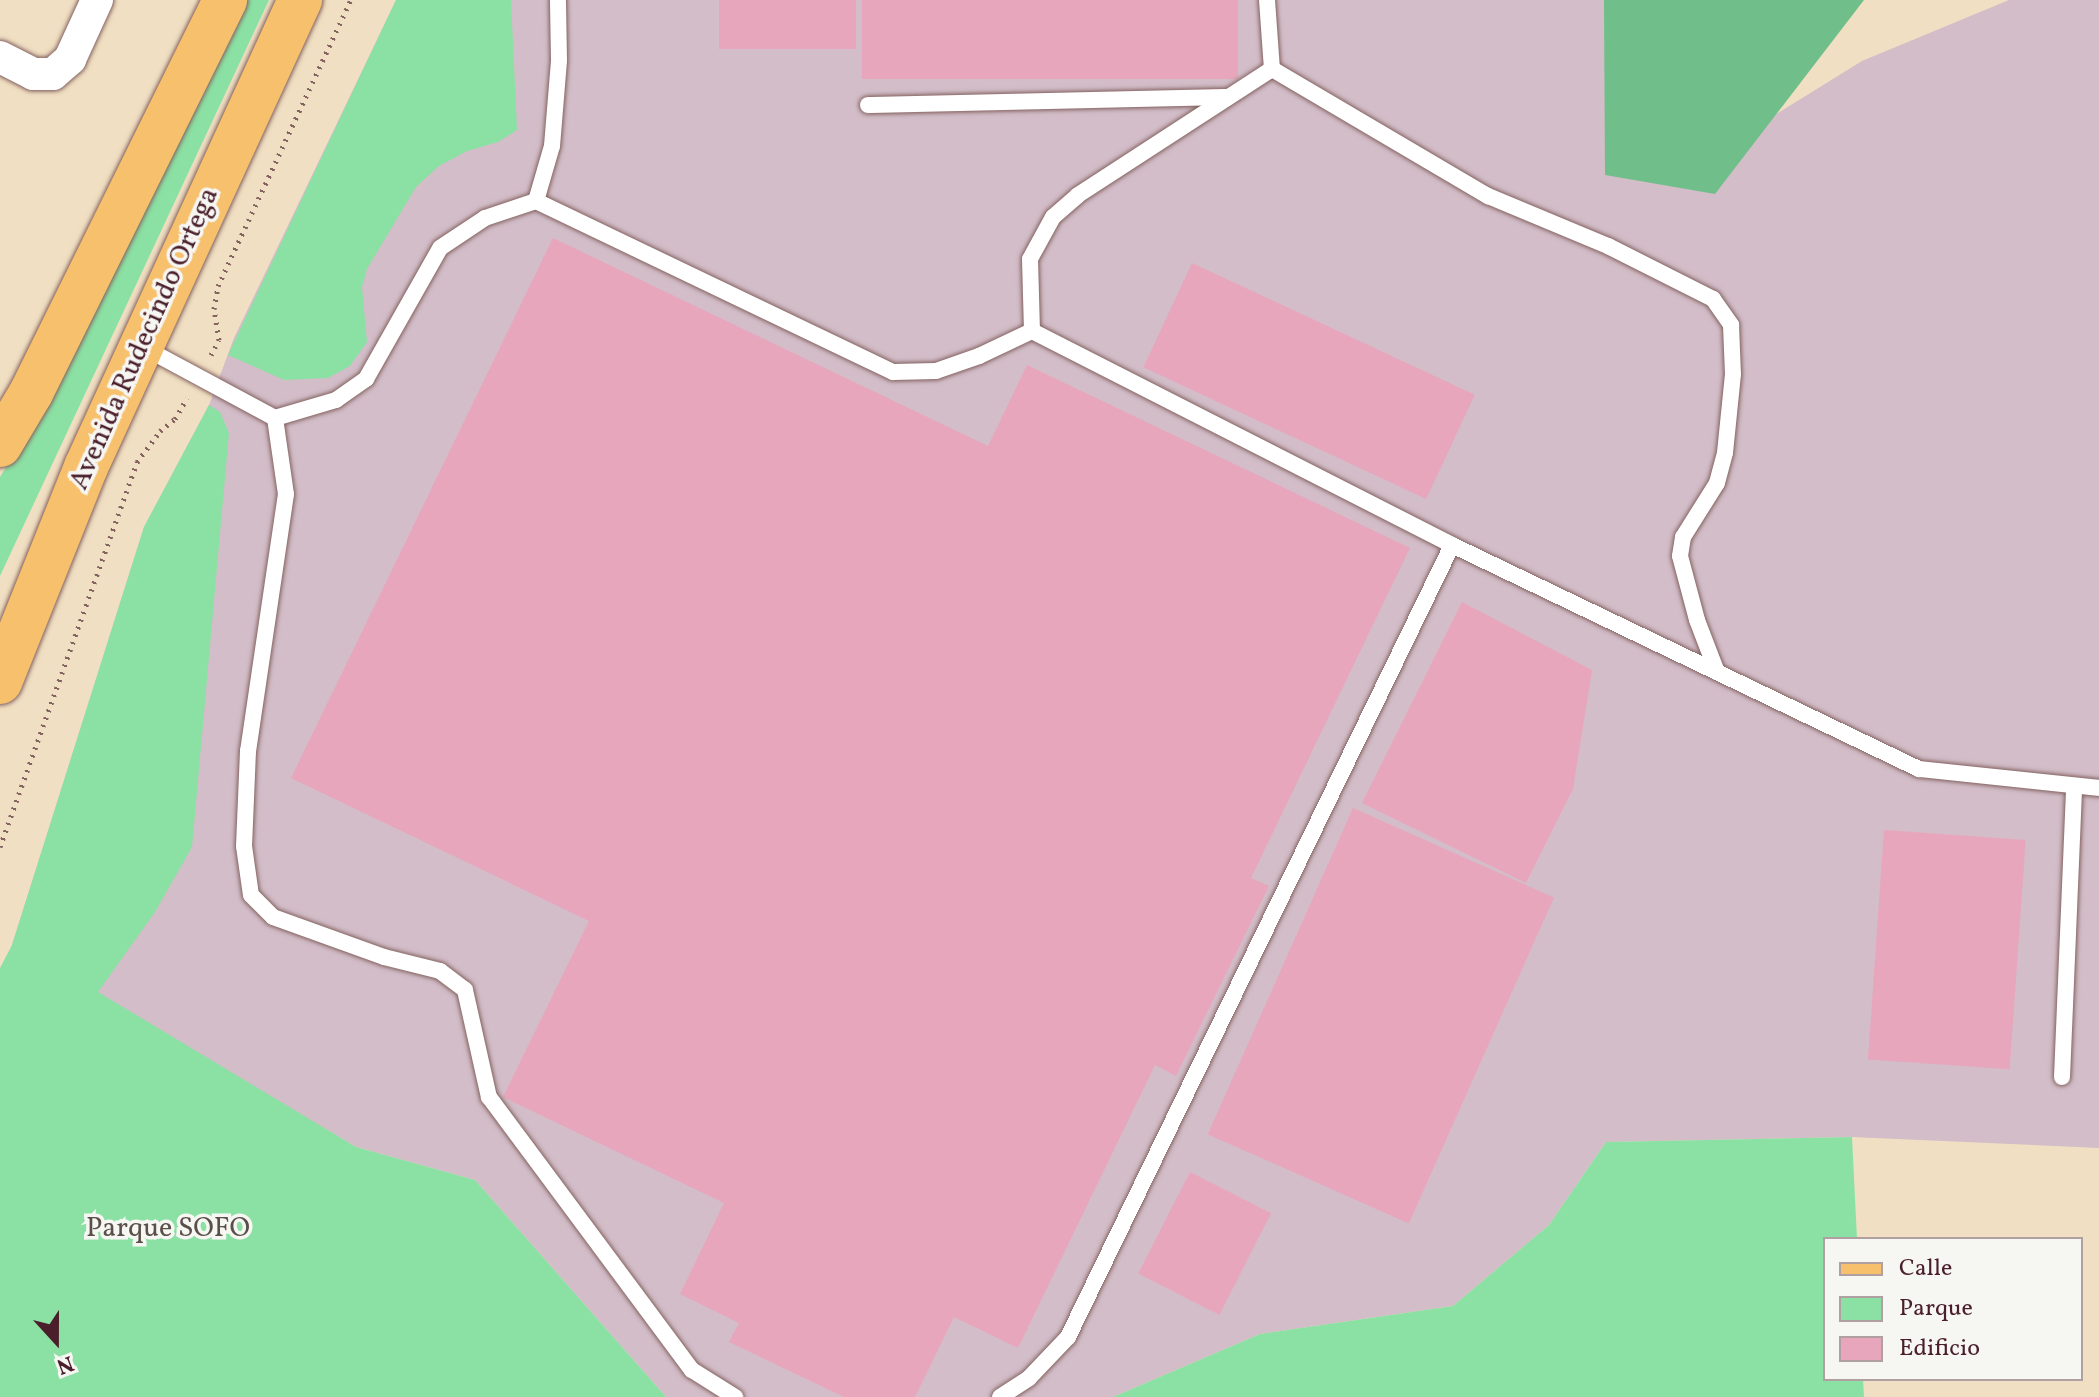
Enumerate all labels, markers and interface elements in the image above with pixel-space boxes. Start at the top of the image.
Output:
street label: Avenida Rudecindo Ortega [63,183,227,495]
park label: Parque SOFO [86,1212,250,1246]
legend [1823,1237,2083,1381]
text: Calle [1899,1252,1952,1286]
text: Parque [1899,1292,1973,1326]
north arrow [16,1301,96,1381]
text: Edificio [1899,1332,1980,1366]
text: N [52,1347,78,1381]

